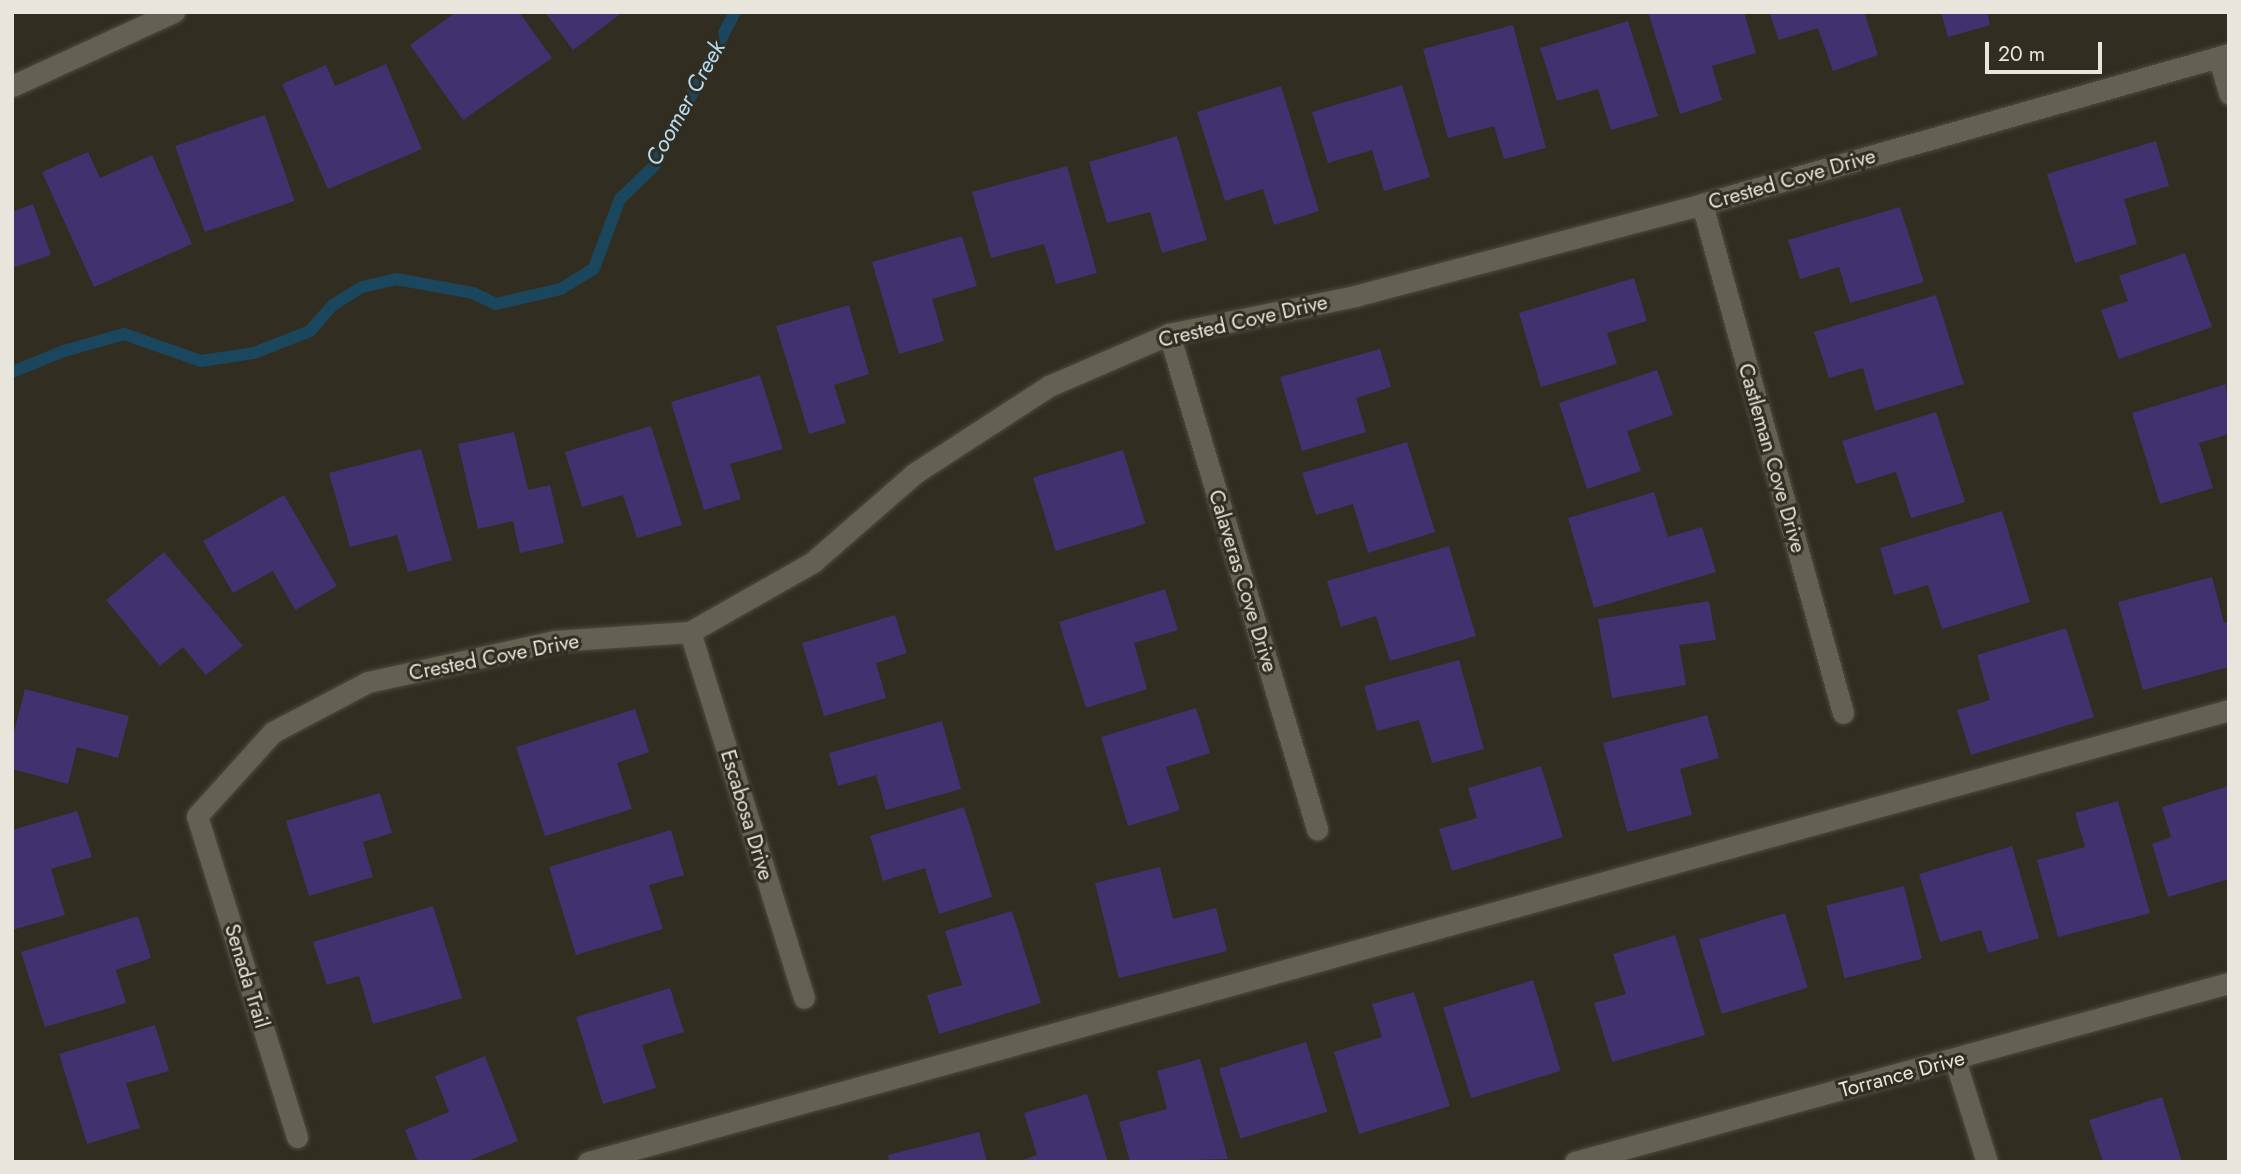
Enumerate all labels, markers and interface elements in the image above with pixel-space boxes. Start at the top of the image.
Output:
scale bar [1989,28,2106,72]
water label: Coomer Creek [639,36,731,170]
text: 20 m [1998,39,2045,69]
street label: Crested Cove Drive [1705,143,1879,215]
street label: Crested Cove Drive [1156,289,1330,353]
street label: Castleman Cove Drive [1733,360,1811,556]
street label: Calaveras Cove Drive [1203,487,1283,675]
street label: Crested Cove Drive [407,628,581,686]
street label: Escabosa Drive [715,747,779,883]
street label: Senada Trail [219,921,275,1031]
street label: Torrance Drive [1837,1045,1967,1103]

